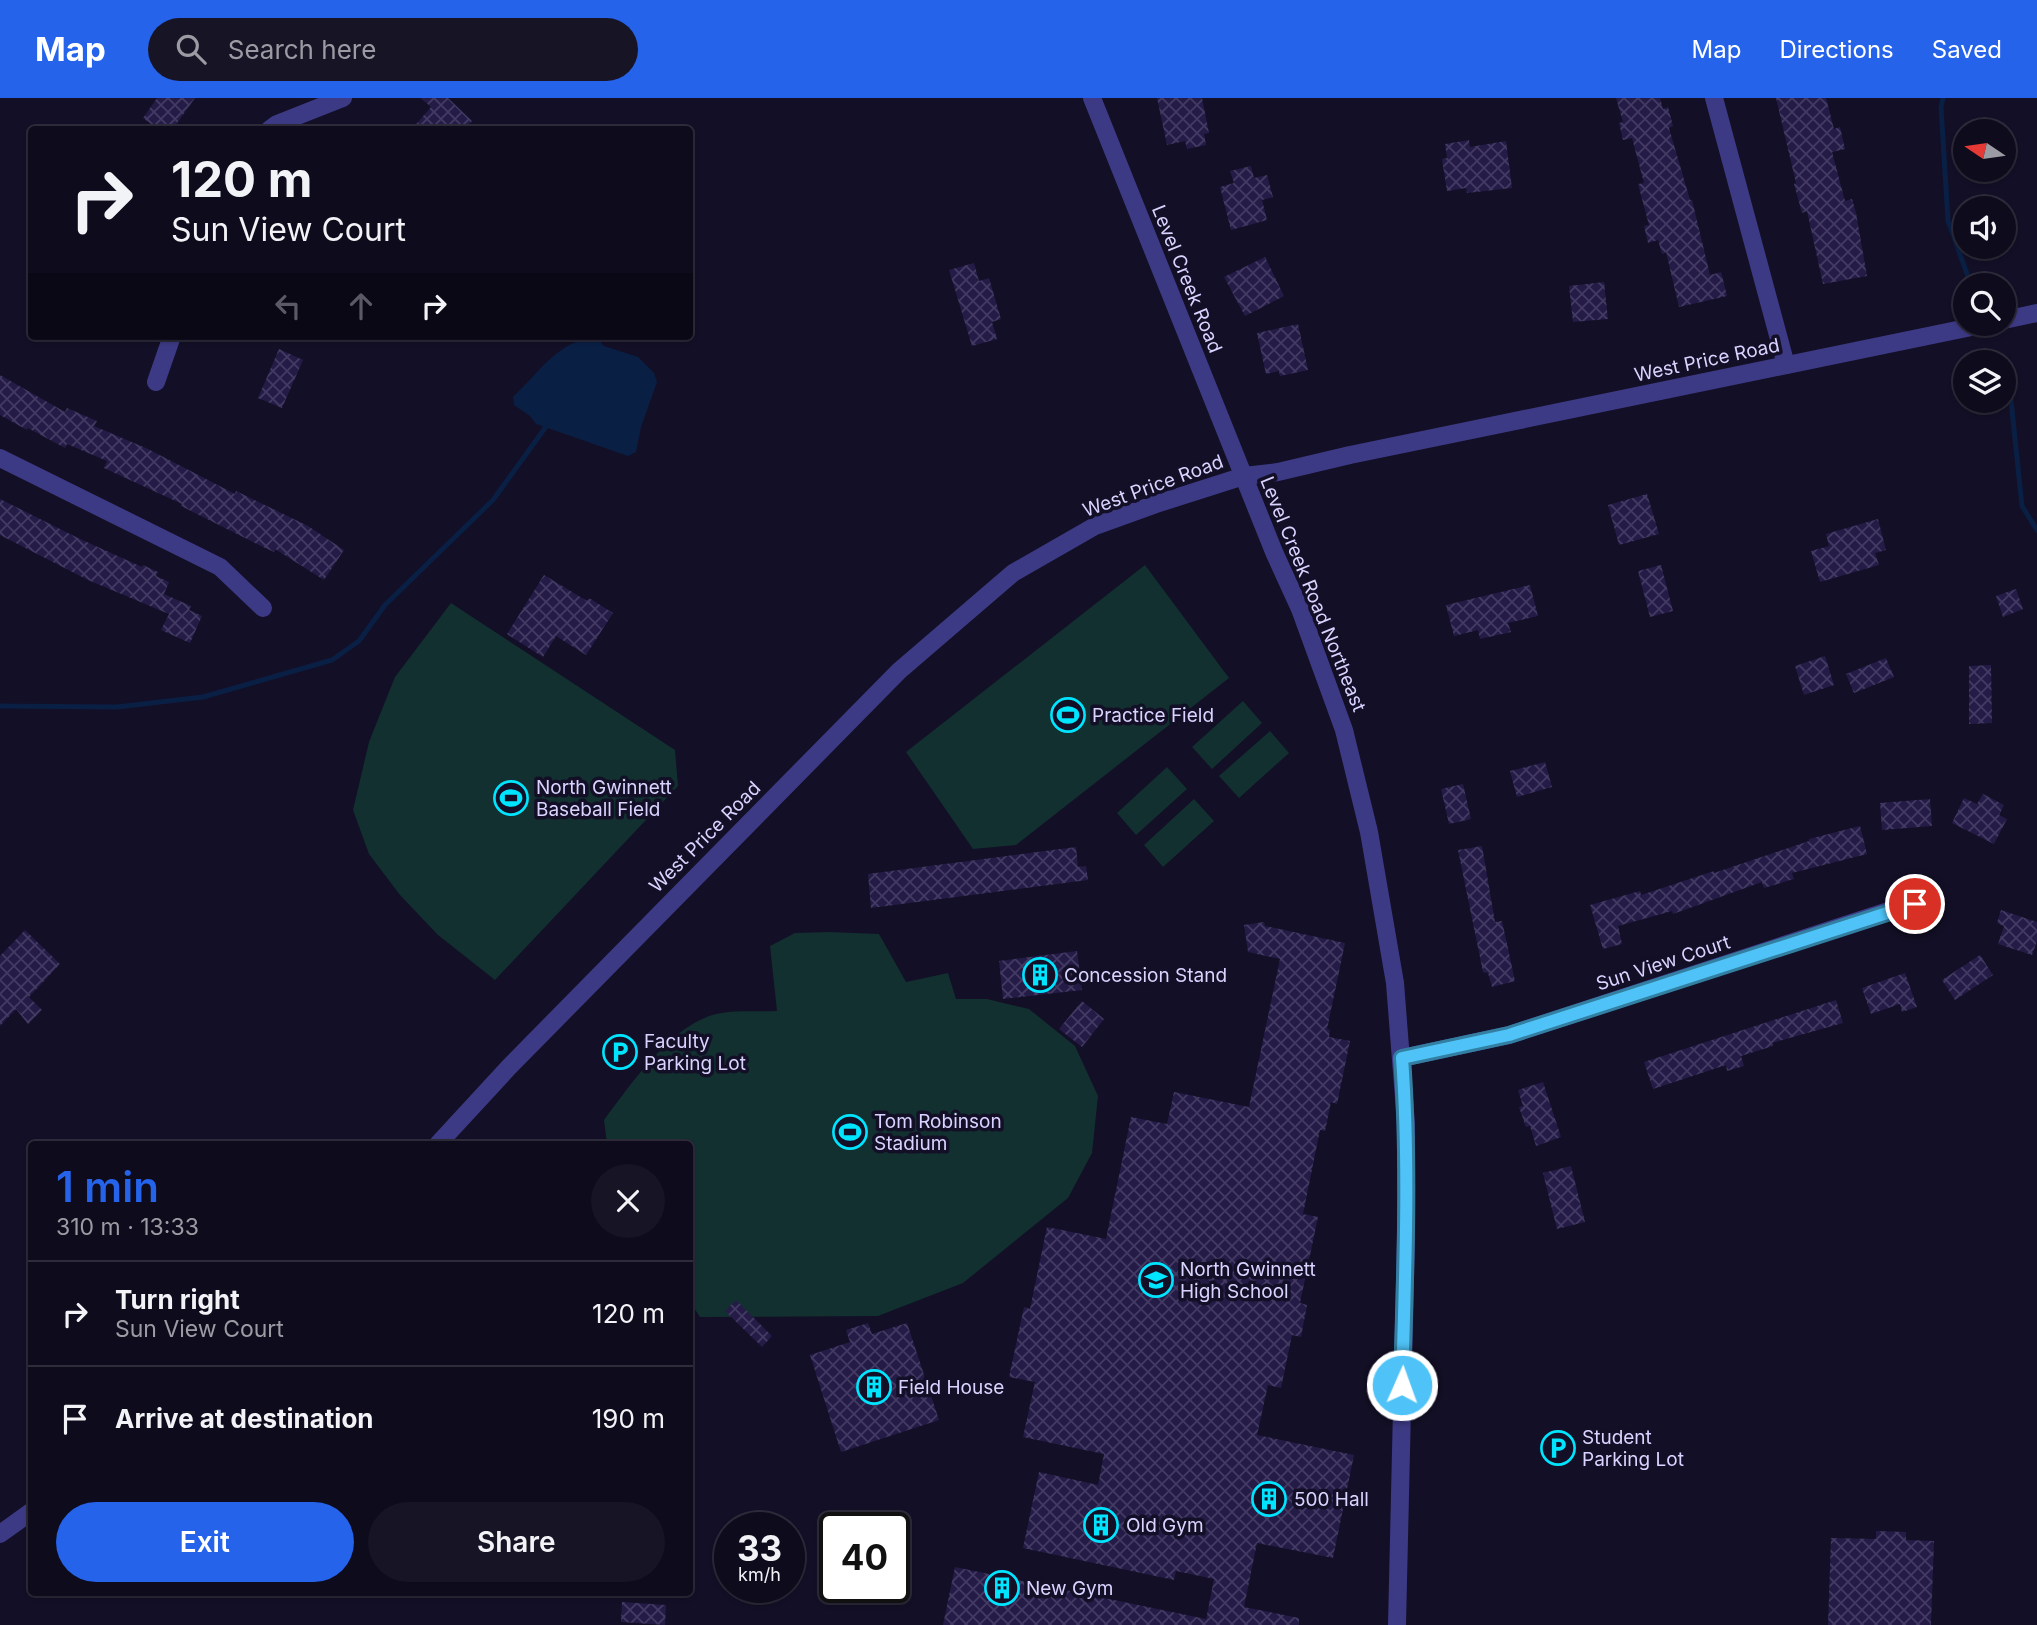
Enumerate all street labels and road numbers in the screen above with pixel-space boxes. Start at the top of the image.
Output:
street label: Level Creek Road [1147,202,1227,356]
street label: West Price Road [1632,333,1782,387]
street label: West Price Road [1080,450,1226,522]
street label: Level Creek Road Northeast [1255,473,1371,715]
street label: West Price Road [645,777,765,897]
street label: Sun View Court [1593,931,1733,995]

